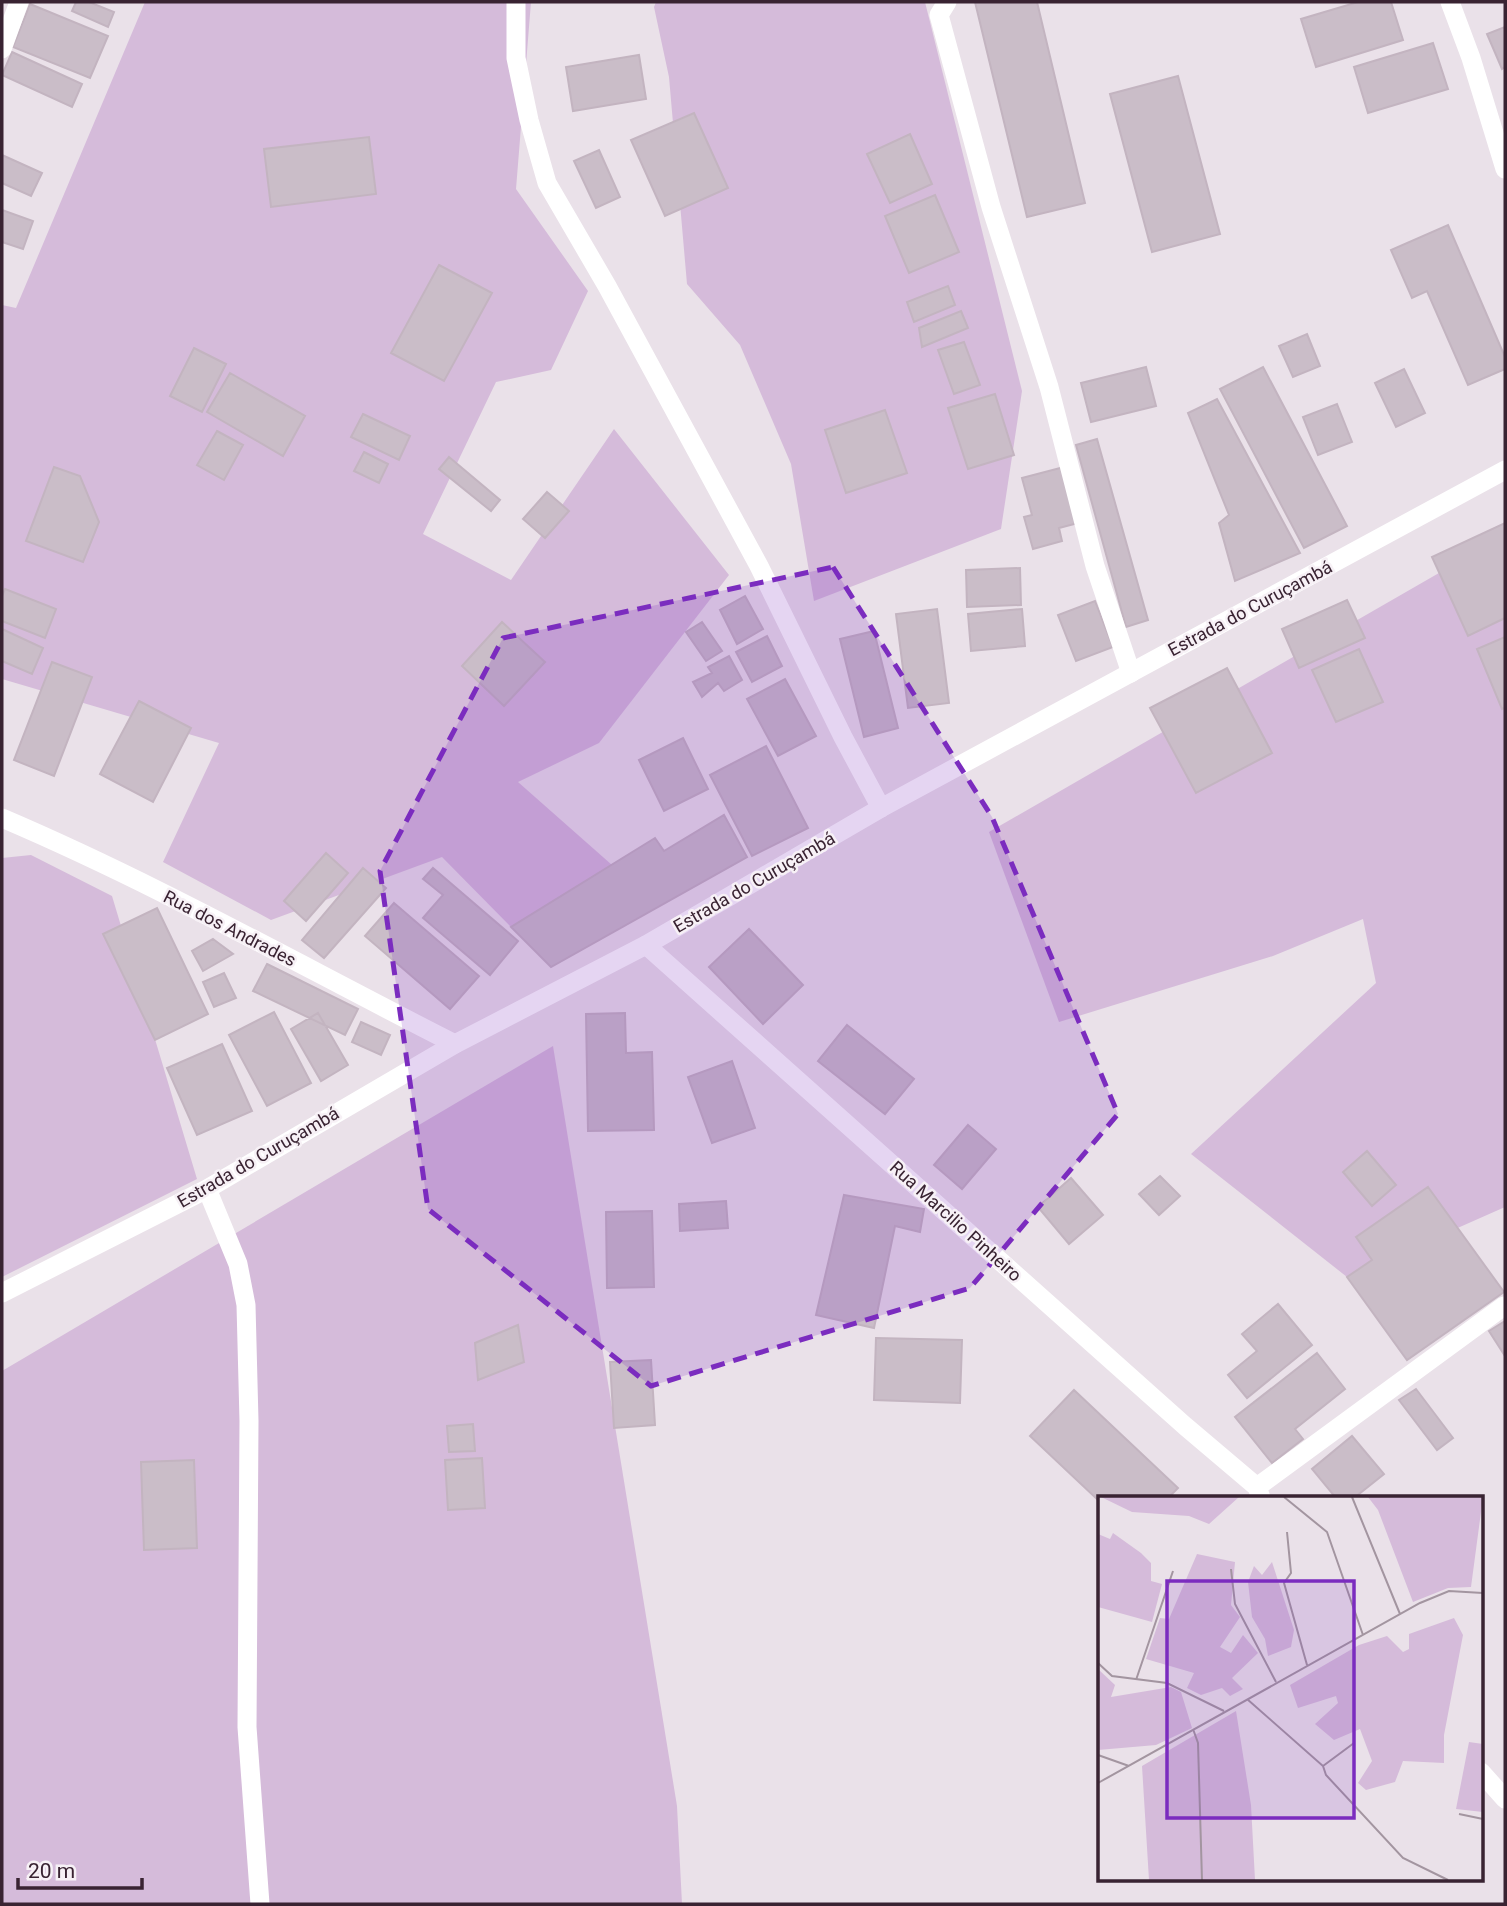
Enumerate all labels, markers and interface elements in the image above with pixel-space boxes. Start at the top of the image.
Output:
street label: Estrada do Curuçambá [1164,556,1336,660]
street label: Estrada do Curuçambá [670,827,838,937]
street label: Rua dos Andrades [160,886,300,970]
street label: Estrada do Curuçambá [174,1102,342,1212]
street label: Rua Marcilio Pinheiro [886,1156,1026,1286]
inset map [1098,1496,1482,1882]
scale bar [18,1846,142,1890]
text: 20 m [28,1859,75,1883]

